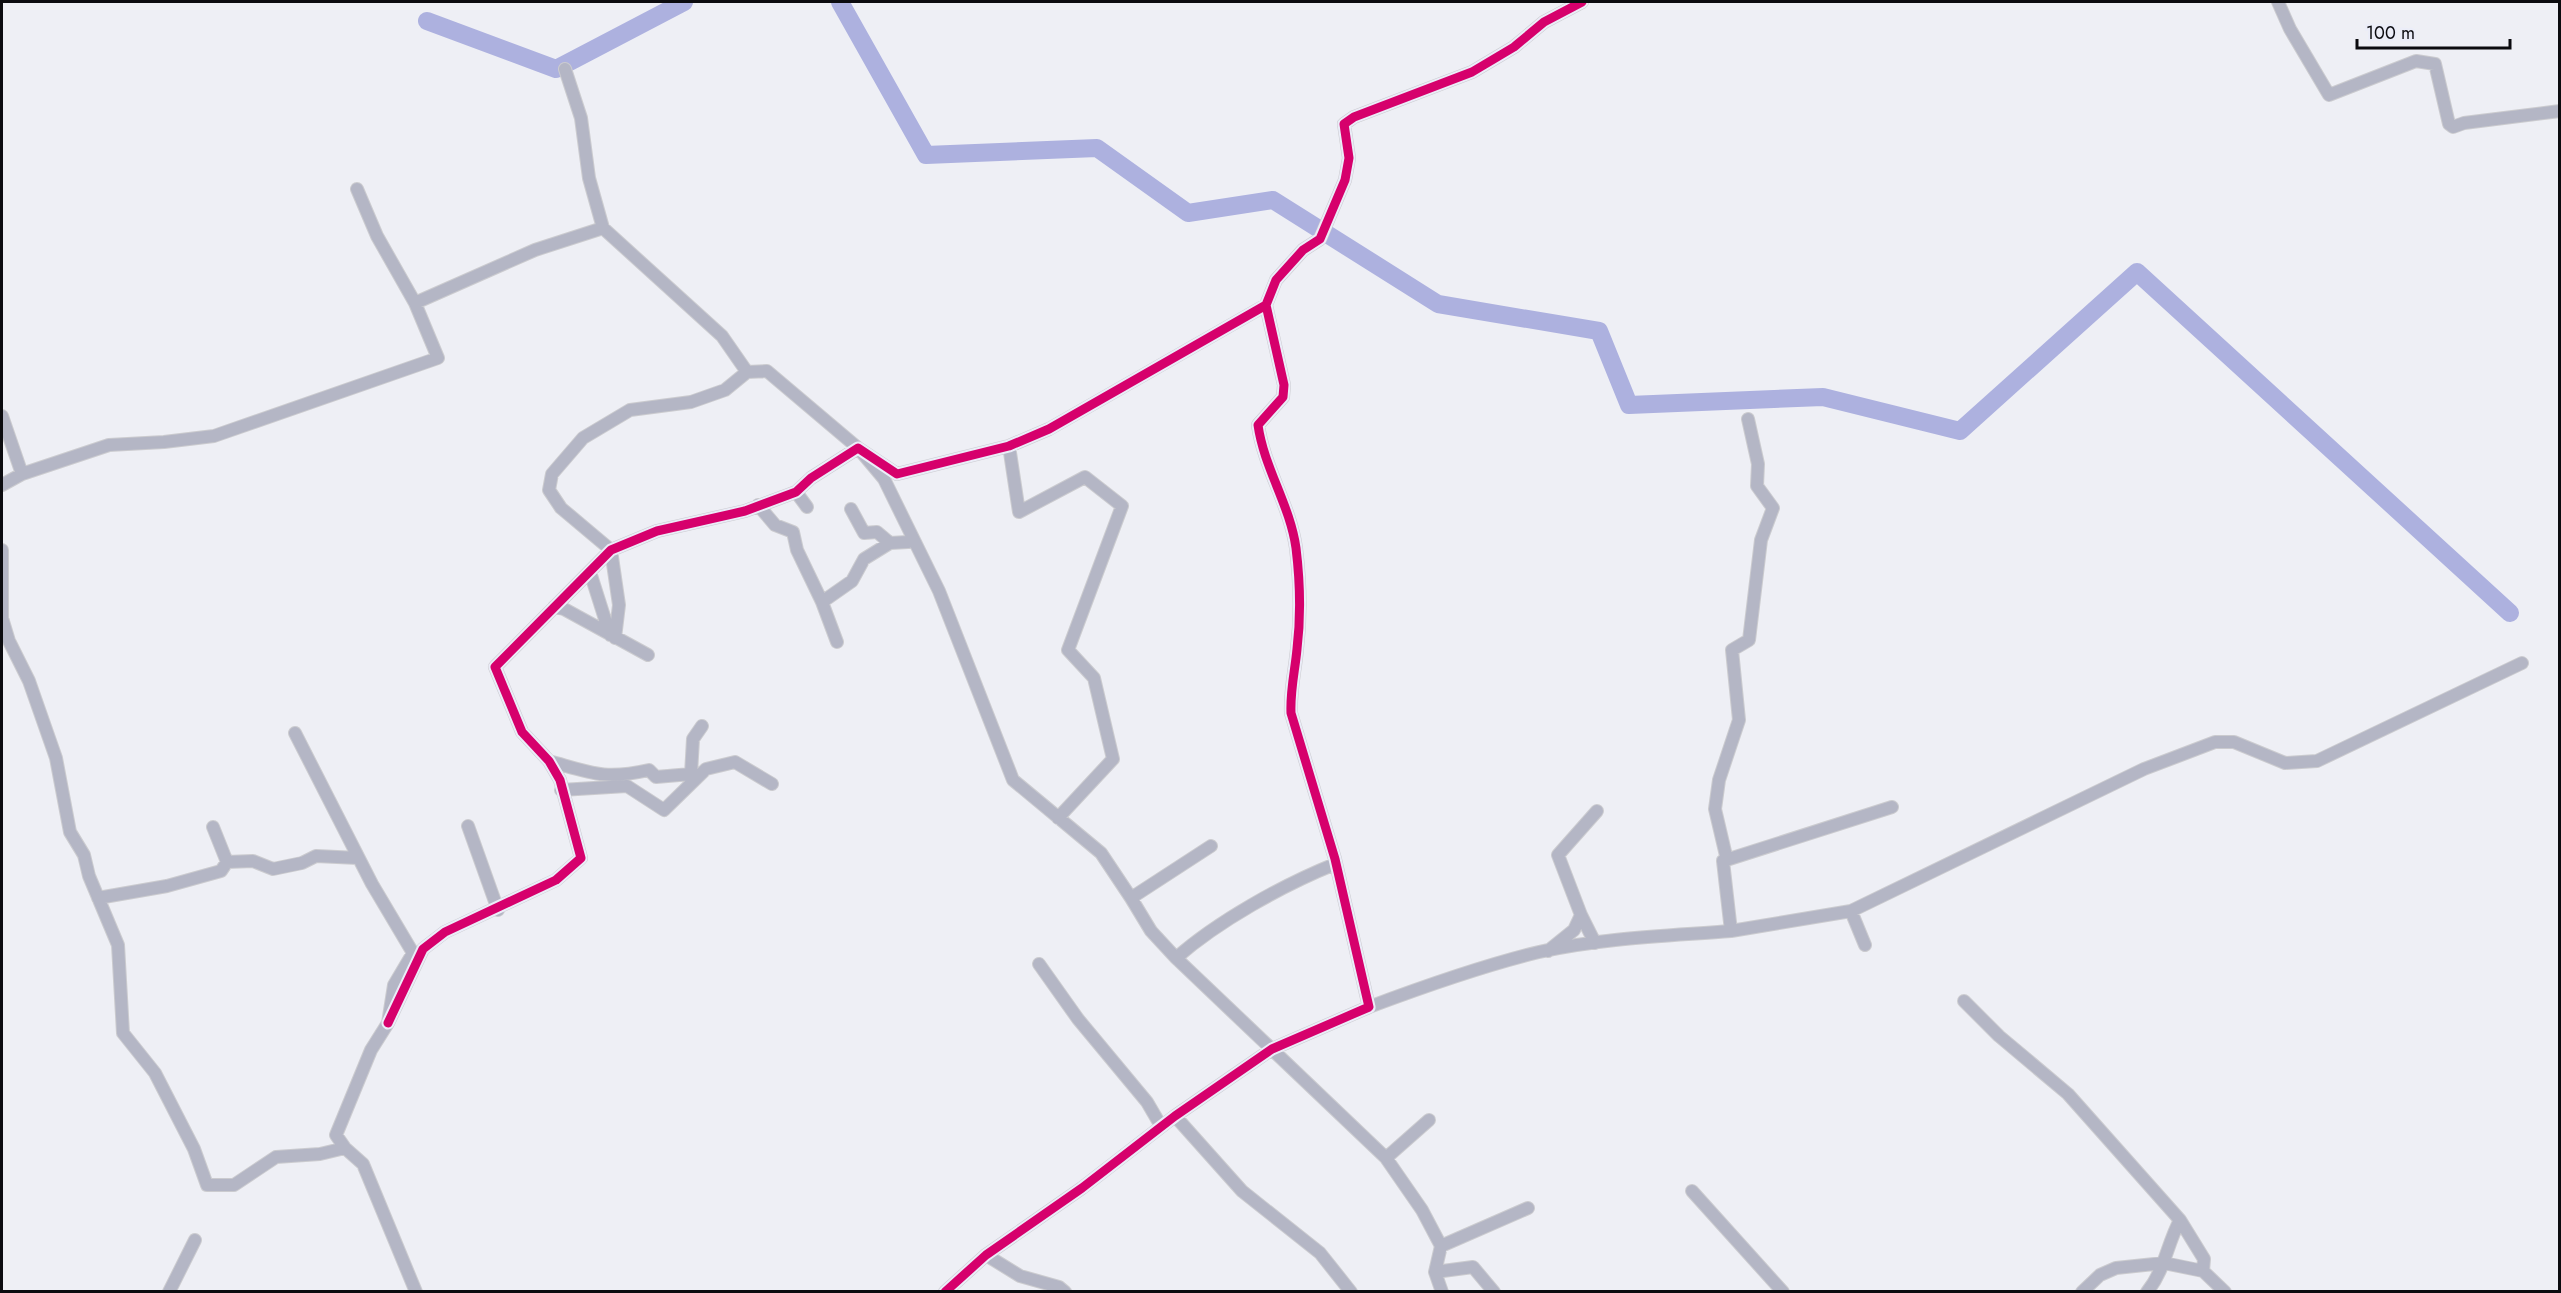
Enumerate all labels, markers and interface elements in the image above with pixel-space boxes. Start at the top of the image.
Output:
scale bar [2357,12,2510,50]
text: 100 m [2366,20,2415,46]

